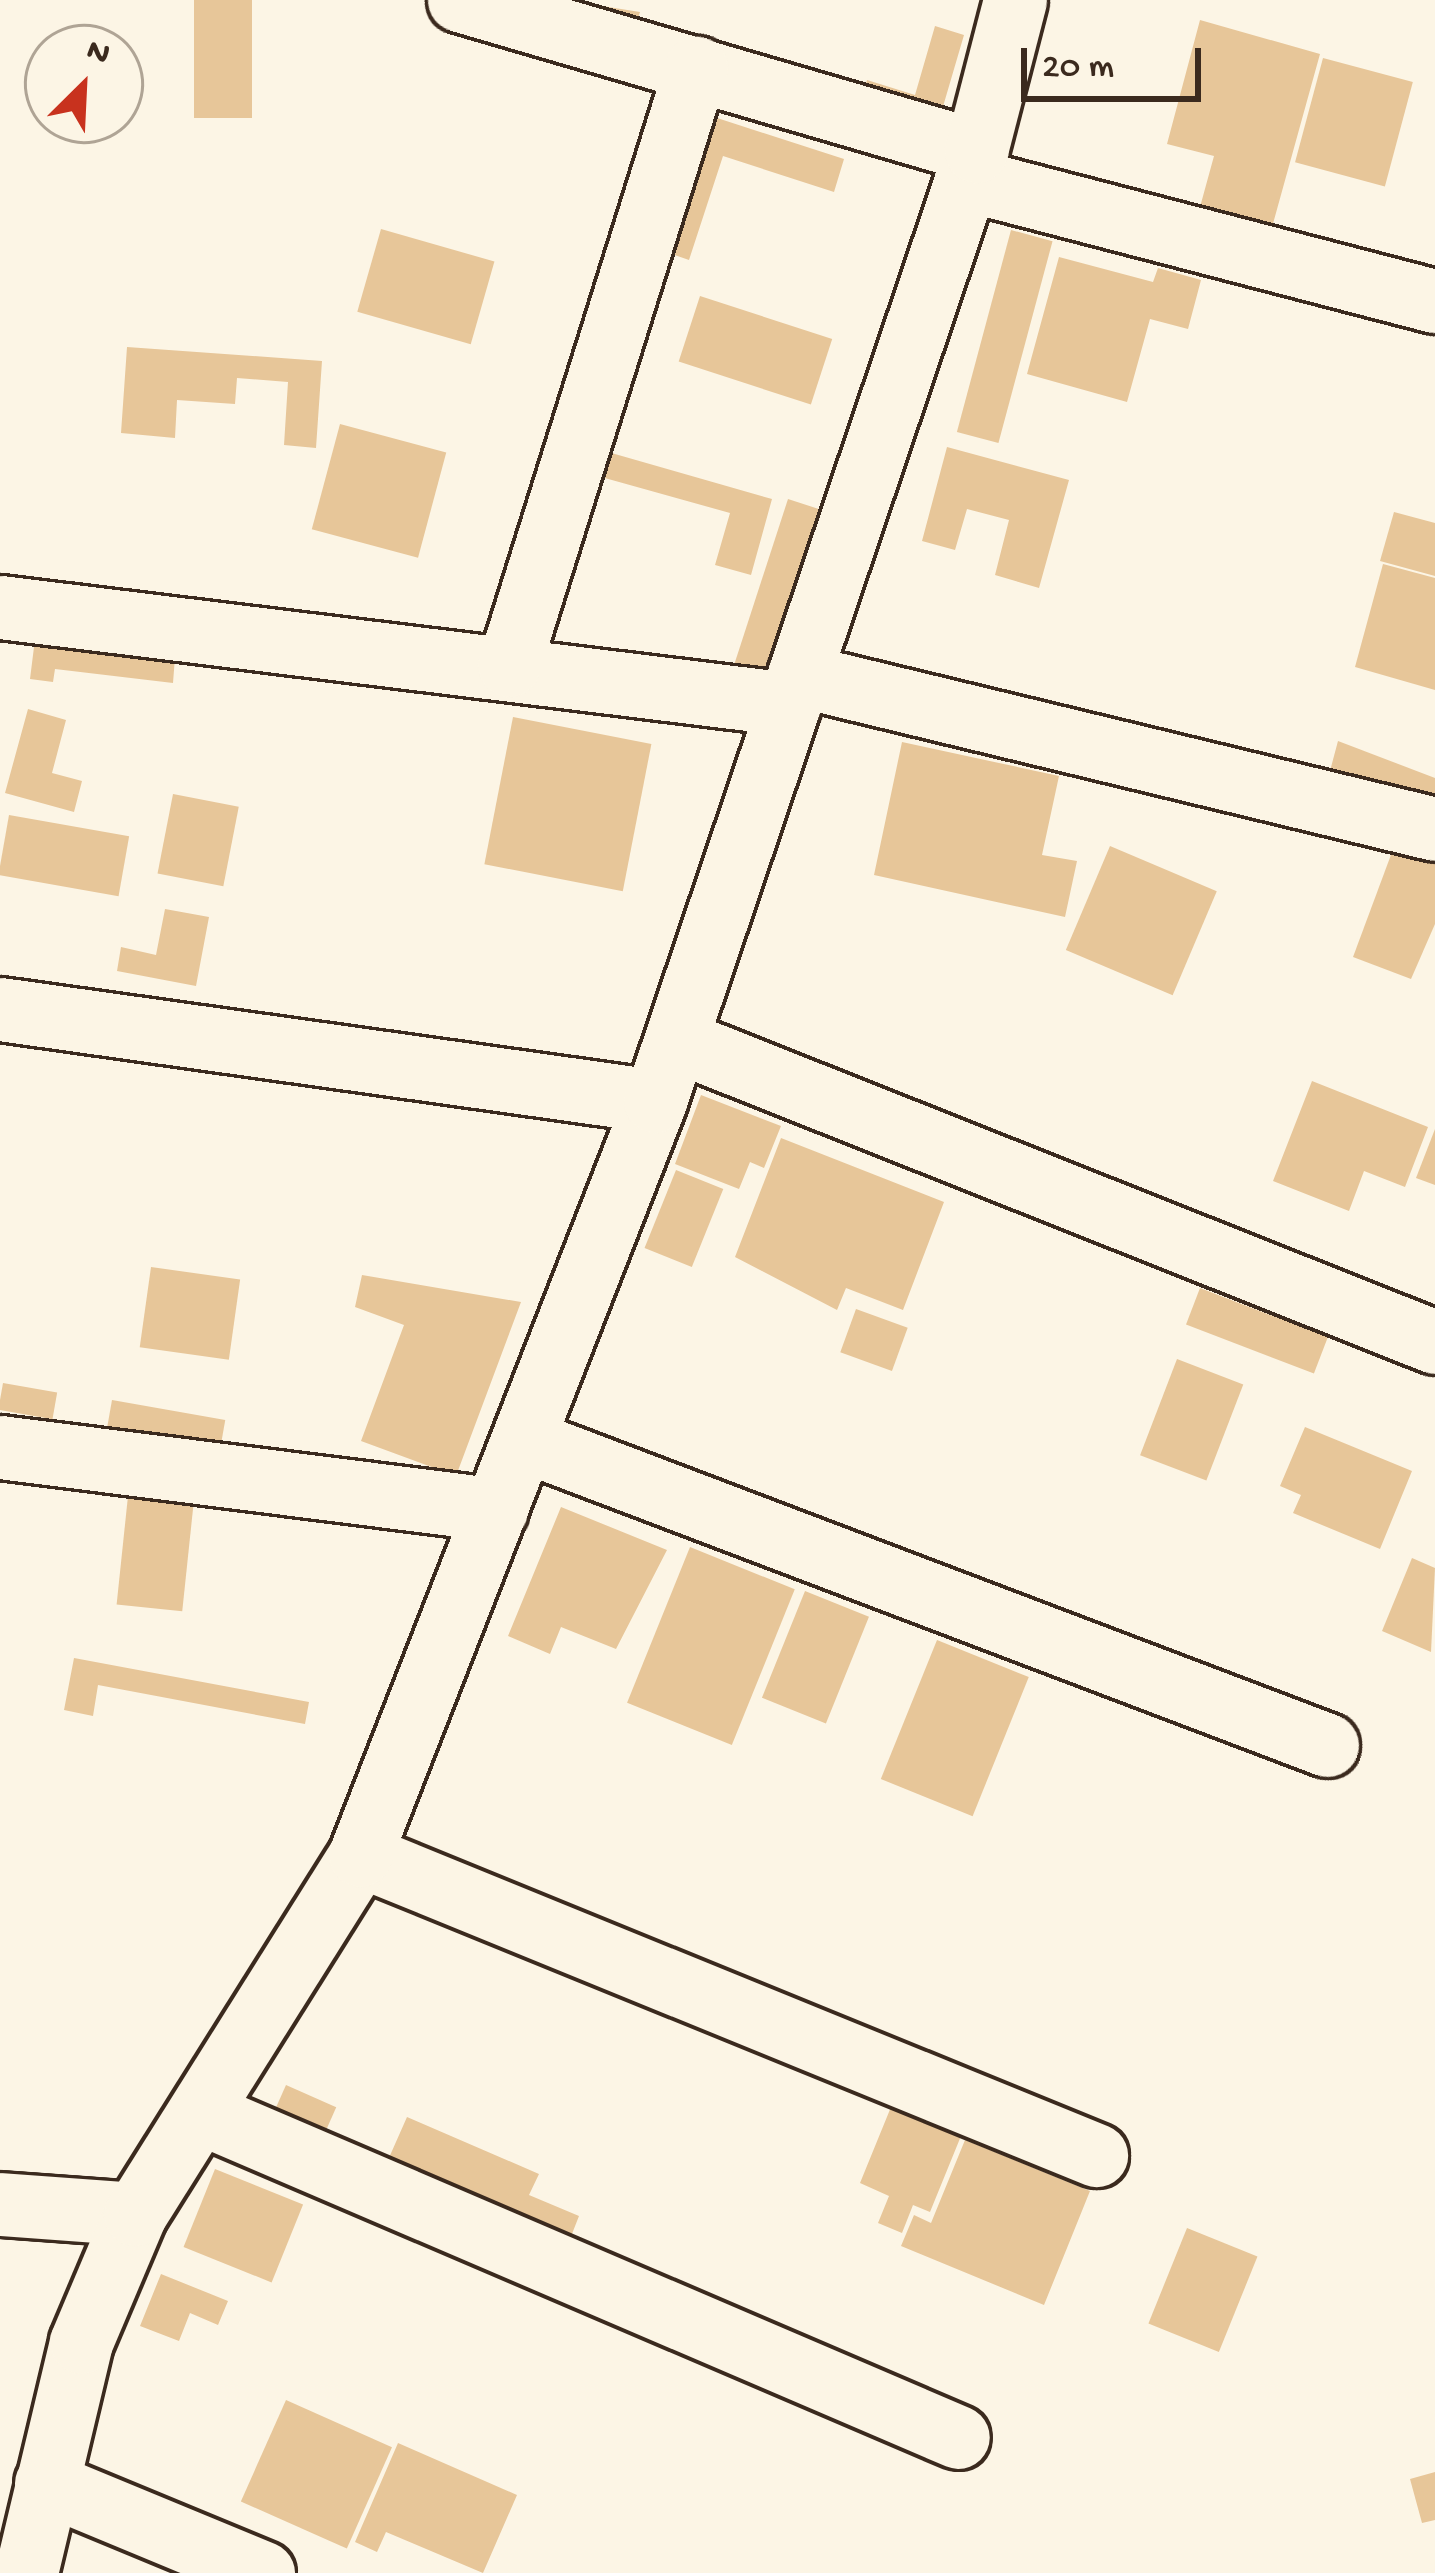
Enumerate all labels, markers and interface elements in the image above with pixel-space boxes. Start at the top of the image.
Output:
north arrow [24,24,144,144]
scale bar [1027,24,1207,98]
text: N [80,32,115,76]
text: 20 m [1042,47,1114,90]

